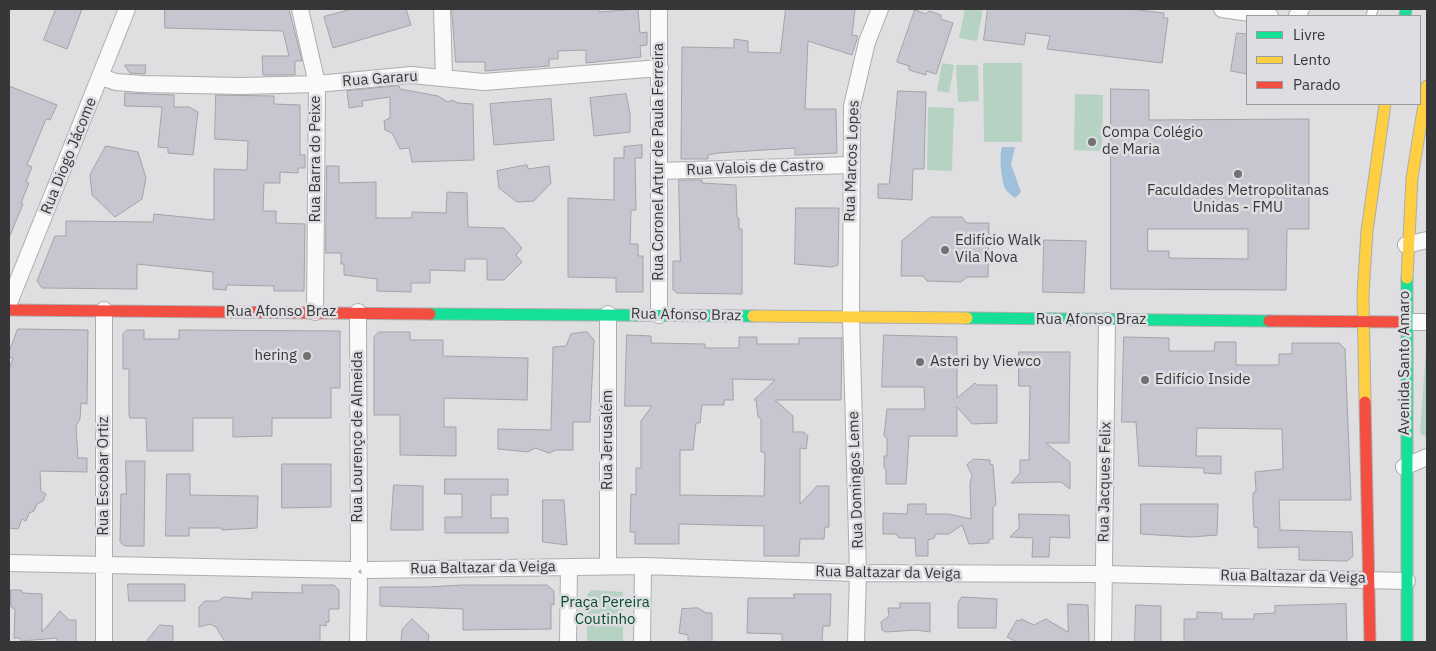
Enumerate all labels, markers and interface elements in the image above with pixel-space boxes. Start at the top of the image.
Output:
legend [1246,15,1421,105]
text: Livre [1293,25,1325,44]
street label: Rua Coronel Artur de Paula Ferreira [650,43,668,281]
text: Lento [1293,50,1331,69]
street label: Rua Gararu [342,67,418,91]
text: Parado [1293,75,1341,94]
street label: Rua Diogo Jácome [37,95,101,217]
street label: Rua Barra do Peixe [307,95,325,223]
street label: Rua Marcos Lopes [841,100,863,222]
place label: Compa Colégio de Maria [1102,124,1203,159]
marker: Compa Colégio de Maria [1086,136,1098,148]
street label: Rua Valois de Castro [686,157,824,179]
marker: Faculdades Metropolitanas Unidas - FMU [1232,168,1244,180]
place label: Faculdades Metropolitanas Unidas - FMU [1147,182,1329,217]
place label: Edifício Walk Vila Nova [955,232,1041,267]
marker: Edifício Walk Vila Nova [939,244,951,256]
street label: Avenida Santo Amaro [1396,291,1414,435]
street label: Rua Afonso Braz [226,303,336,321]
street label: Rua Afonso Braz [631,305,741,325]
street label: Rua Afonso Braz [1036,311,1146,329]
place label: hering [255,347,297,365]
marker: hering [301,350,313,362]
street label: Rua Lourenço de Almeida [349,351,367,523]
place label: Asteri by Viewco [930,353,1041,371]
marker: Asteri by Viewco [914,356,926,368]
place label: Edifício Inside [1155,371,1250,389]
marker: Edifício Inside [1139,374,1151,386]
street label: Rua Jerusalém [599,390,617,490]
street label: Rua Domingos Leme [845,411,867,549]
street label: Rua Escobar Ortiz [95,416,113,536]
street label: Rua Jacques Felix [1095,421,1115,543]
street label: Rua Baltazar da Veiga [410,558,556,578]
street label: Rua Baltazar da Veiga [815,563,961,583]
street label: Rua Baltazar da Veiga [1220,567,1366,587]
park label: Praça Pereira Coutinho [560,594,650,629]

